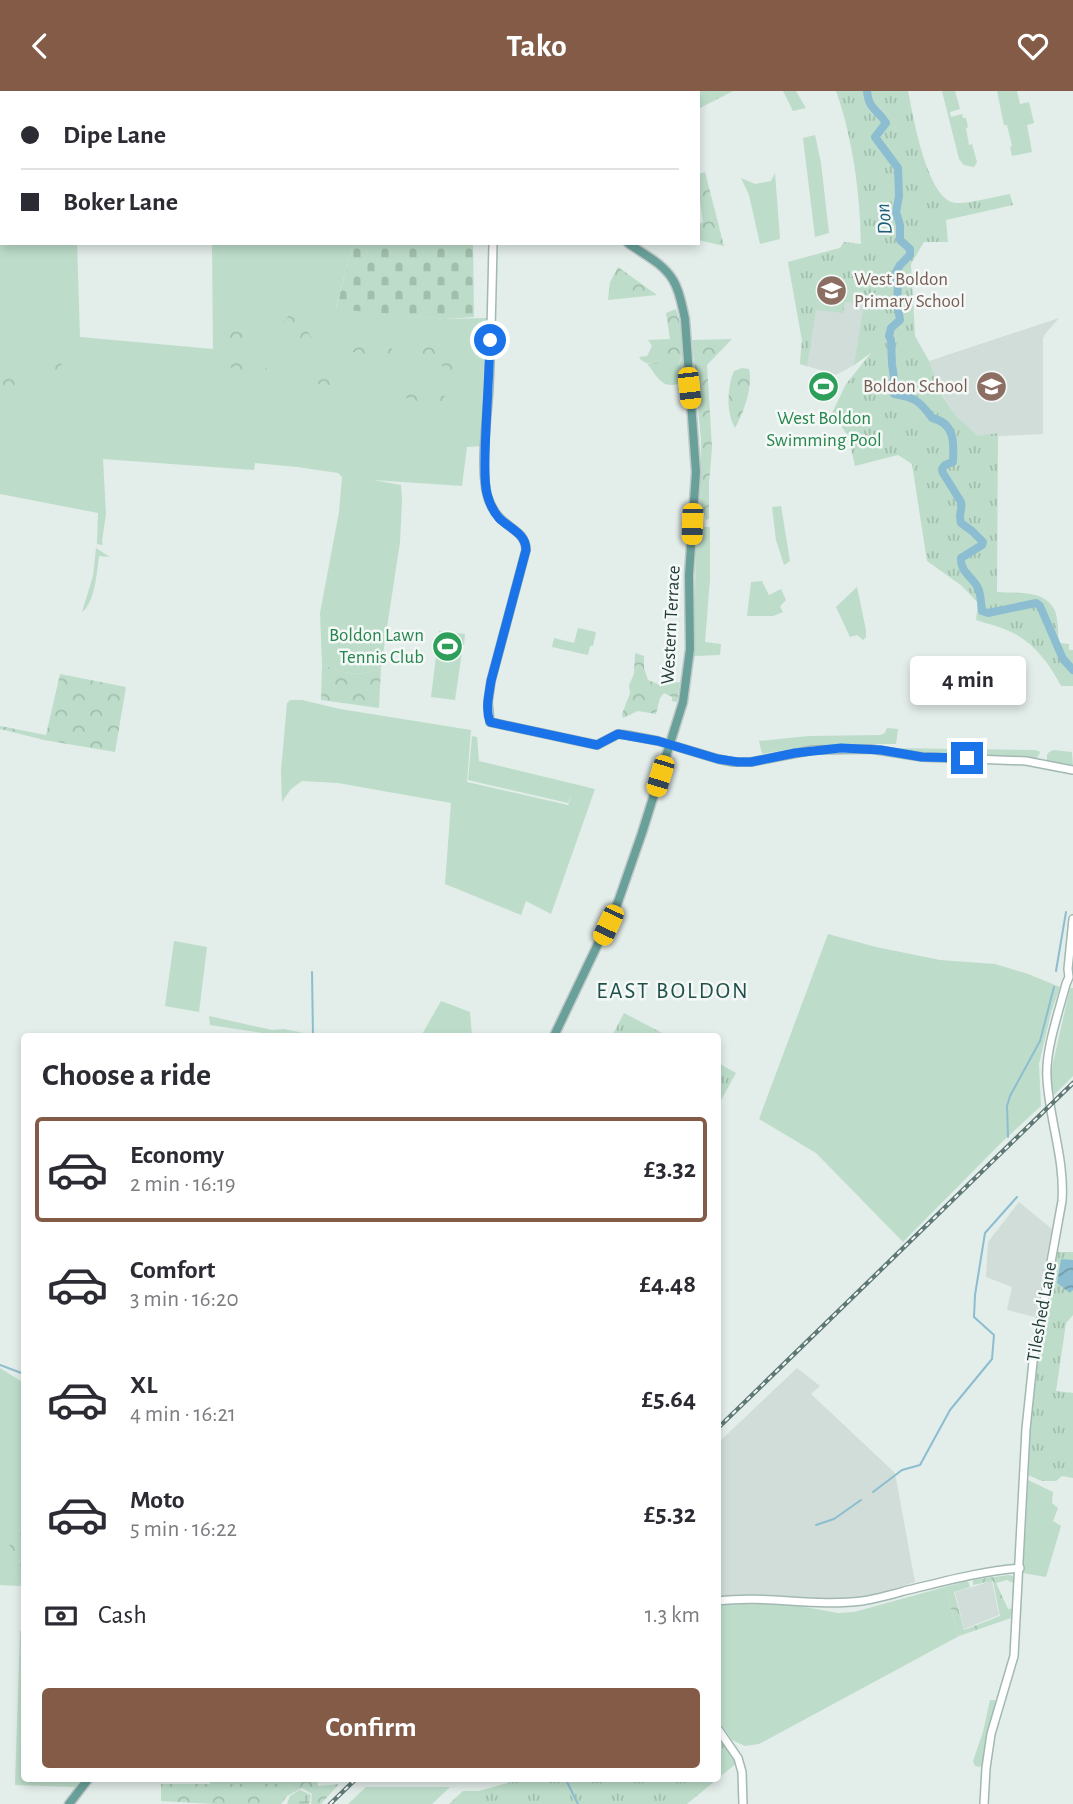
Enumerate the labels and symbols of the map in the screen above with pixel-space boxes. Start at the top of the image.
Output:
water label: Don [872,202,896,236]
place label: West Boldon Primary School [854,270,965,311]
school or university icon: West Boldon Primary School [814,273,848,307]
route start [474,324,506,356]
car [677,366,702,410]
school or university icon: Boldon School [974,369,1008,403]
sports icon: West Boldon Swimming Pool [807,370,841,404]
place label: Boldon School [863,377,968,396]
place label: West Boldon Swimming Pool [766,409,882,450]
car [681,503,704,545]
street label: Western Terrace [658,565,684,685]
place label: Boldon Lawn Tennis Club [329,626,424,667]
sports icon: Boldon Lawn Tennis Club [430,629,464,663]
callout: 4 min [909,657,1025,705]
route end [951,742,983,774]
car [644,753,677,799]
car [590,902,627,948]
district label: EAST BOLDON [596,980,750,1003]
street label: Tileshed Lane [1024,1261,1060,1363]

